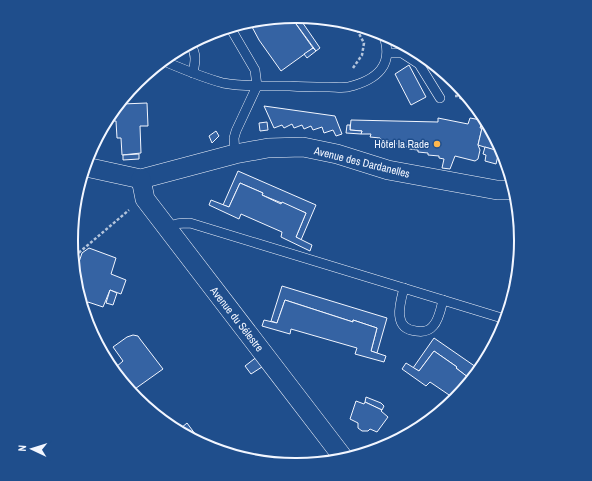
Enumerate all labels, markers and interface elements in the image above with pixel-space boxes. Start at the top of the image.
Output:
place label: Hôtel la Rade [374,137,429,151]
marker: Hôtel la Rade [432,139,442,149]
street label: Avenue des Dardanelles [312,143,412,181]
street label: Avenue du Sélestre [207,283,267,354]
north arrow [12,429,52,469]
text: N [15,445,29,452]

